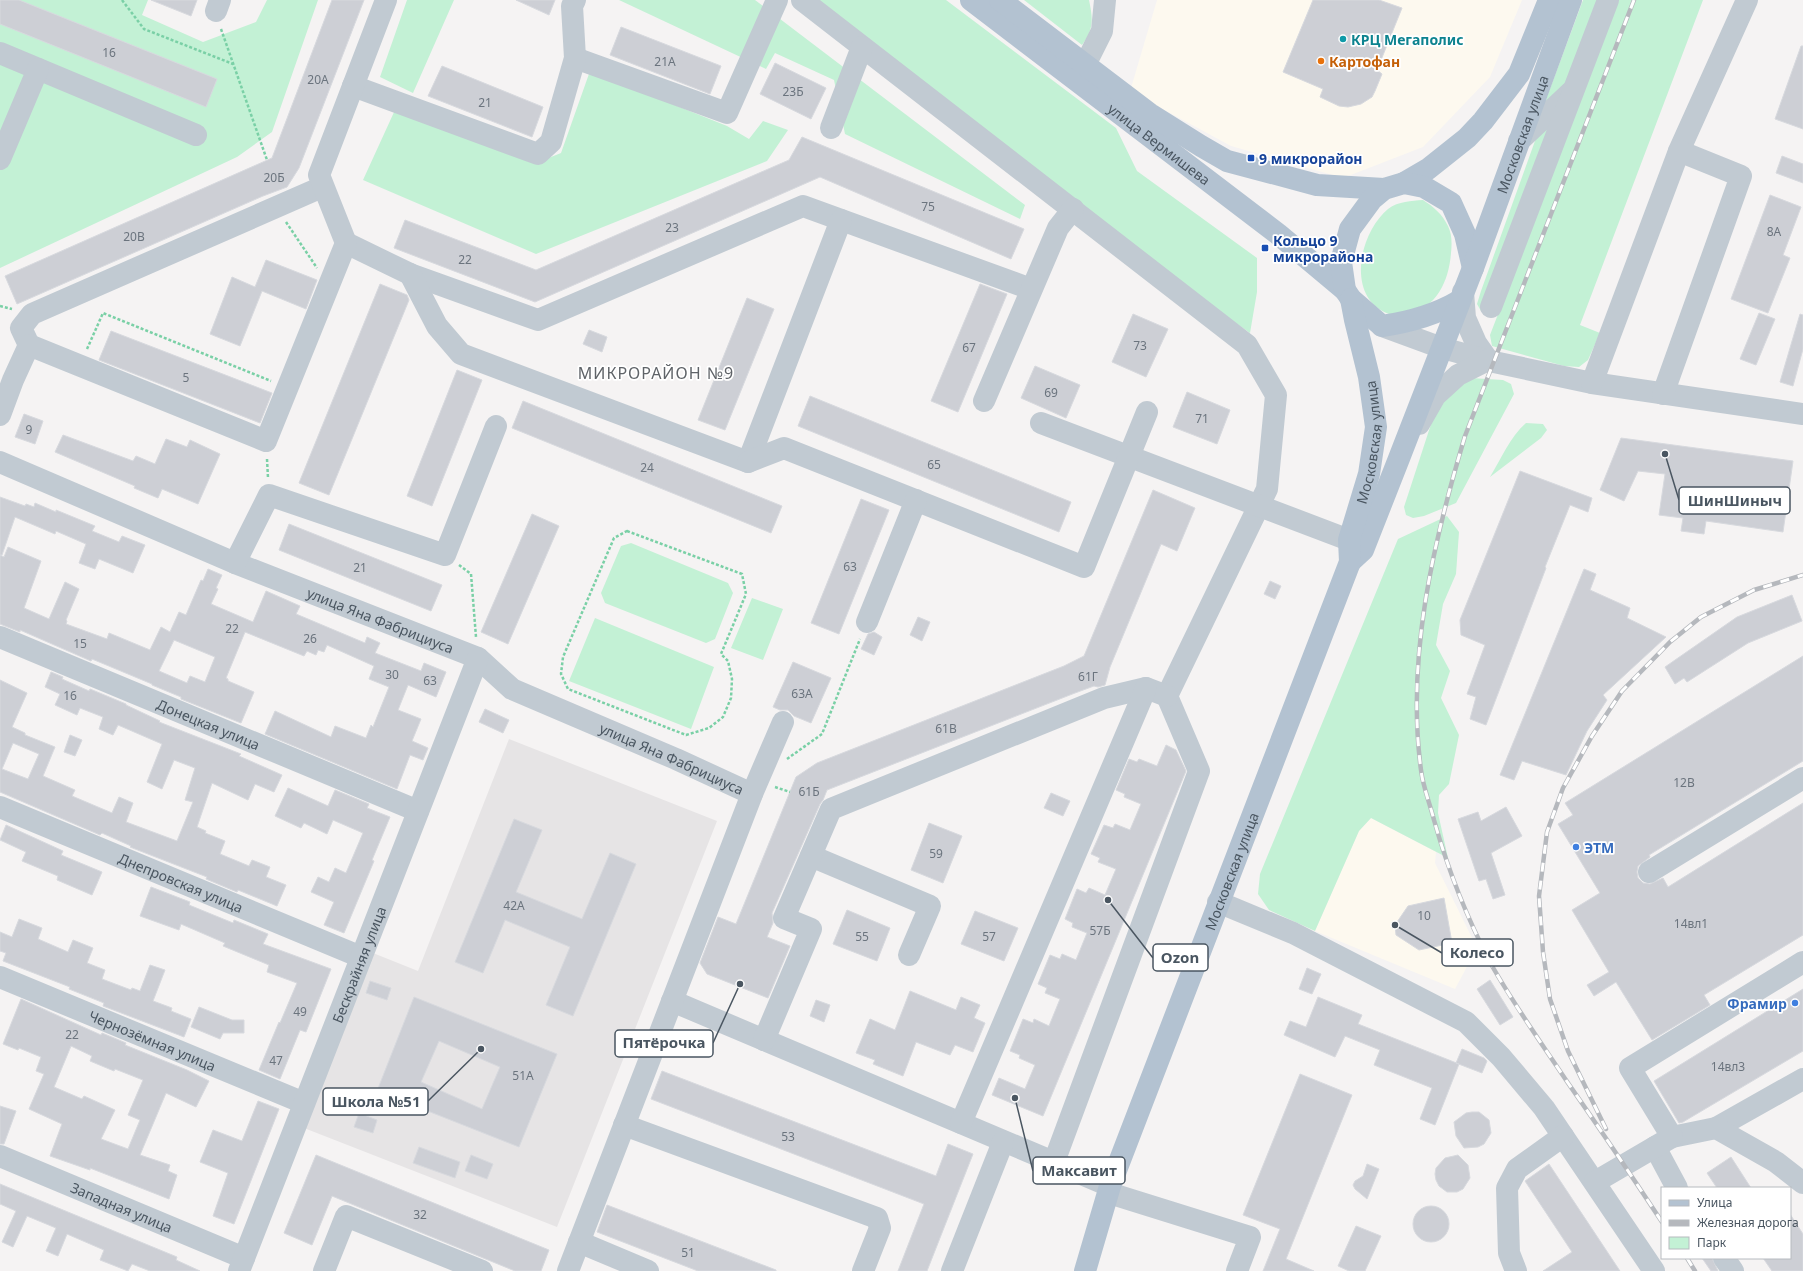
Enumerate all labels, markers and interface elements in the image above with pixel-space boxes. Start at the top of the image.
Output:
place label: КРЦ Мегаполис [1351,30,1464,49]
marker: КРЦ Мегаполис [1338,34,1348,44]
house number: 16 [102,44,116,61]
place label: Картофан [1329,52,1400,71]
house number: 21А [654,53,676,70]
marker: Картофан [1316,56,1326,66]
house number: 20А [307,71,329,88]
street label: Московская улица [1492,72,1552,196]
house number: 23Б [782,83,804,100]
house number: 21 [478,94,492,111]
street label: улица Вермишева [1104,98,1215,189]
place label: 9 микрорайон [1259,149,1363,168]
marker: 9 микрорайон [1246,153,1256,163]
house number: 20Б [263,169,285,186]
house number: 75 [921,198,935,215]
house number: 23 [665,219,679,236]
house number: 8А [1767,223,1782,240]
house number: 20В [123,228,145,245]
place label: Кольцо 9 микрорайона [1273,231,1373,266]
marker: Кольцо 9 микрорайона [1260,243,1270,253]
house number: 22 [458,251,472,268]
house number: 73 [1133,337,1147,354]
house number: 67 [962,339,976,356]
district label: МИКРОРАЙОН №9 [578,362,734,384]
house number: 5 [183,369,190,386]
street label: Московская улица [1351,379,1386,506]
house number: 69 [1044,384,1058,401]
house number: 71 [1195,410,1209,427]
house number: 9 [26,421,33,438]
house number: 65 [927,456,941,473]
house number: 24 [640,459,654,476]
callout: ШинШиныч [1679,487,1790,514]
text: ШинШиныч [1688,490,1782,510]
house number: 63 [843,558,857,575]
house number: 21 [353,559,367,576]
street label: улица Яна Фабрициуса [304,583,457,657]
house number: 22 [225,620,239,637]
house number: 26 [303,630,317,647]
house number: 15 [73,635,87,652]
house number: 30 [385,666,399,683]
house number: 61Г [1078,668,1098,685]
house number: 63 [423,672,437,689]
house number: 63А [791,685,813,702]
house number: 16 [63,687,77,704]
street label: Донецкая улица [154,694,263,754]
street label: улица Яна Фабрициуса [597,718,747,799]
house number: 61В [935,720,957,737]
house number: 12В [1673,774,1695,791]
house number: 61Б [798,783,820,800]
street label: Московская улица [1200,810,1262,933]
place label: ЭТМ [1584,838,1614,857]
marker: ЭТМ [1571,842,1581,852]
house number: 59 [929,845,943,862]
street label: Днепровская улица [116,848,246,917]
house number: 42А [503,897,525,914]
street label: Бескрайняя улица [327,903,390,1026]
house number: 10 [1417,907,1431,924]
house number: 14вл1 [1674,915,1708,932]
house number: 57Б [1089,922,1111,939]
house number: 55 [855,928,869,945]
house number: 57 [982,928,996,945]
callout: Колесо [1442,939,1513,966]
text: Колесо [1450,942,1504,962]
callout: Ozon [1153,944,1208,971]
text: Ozon [1161,947,1199,967]
place label: Фрамир [1727,994,1787,1013]
marker: Фрамир [1790,998,1800,1008]
house number: 49 [293,1003,307,1020]
street label: Чернозёмная улица [86,1005,219,1075]
house number: 22 [65,1026,79,1043]
callout: Пятёрочка [615,1030,713,1057]
text: Пятёрочка [623,1032,705,1052]
house number: 47 [269,1052,283,1069]
house number: 14вл3 [1711,1058,1745,1075]
house number: 51А [512,1067,534,1084]
callout: Школа №51 [323,1088,428,1115]
text: Школа №51 [331,1091,421,1111]
house number: 53 [781,1128,795,1145]
callout: Максавит [1033,1157,1125,1184]
text: Максавит [1041,1160,1117,1180]
street label: Западная улица [68,1177,176,1237]
legend [1661,1187,1791,1259]
text: Улица [1697,1194,1732,1211]
house number: 32 [413,1206,427,1223]
text: Железная дорога [1697,1214,1799,1231]
text: Парк [1697,1234,1727,1251]
house number: 51 [681,1244,695,1261]

